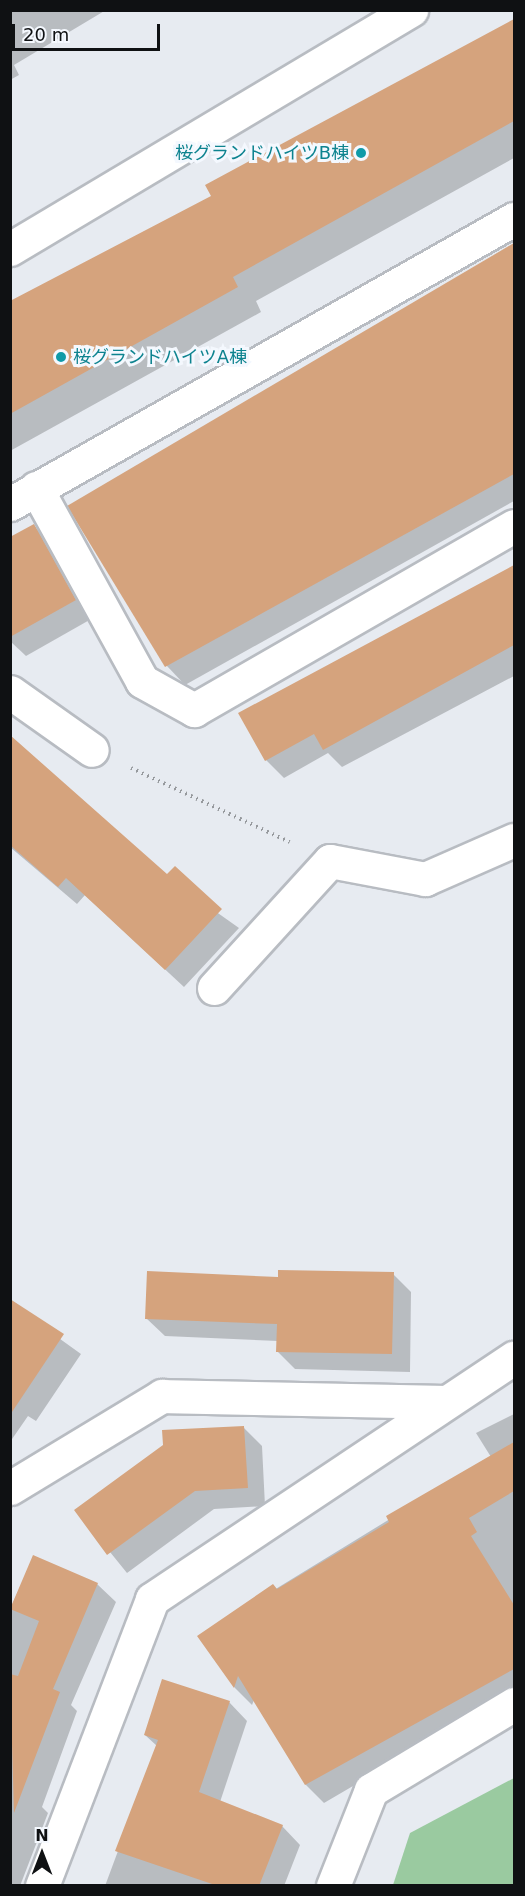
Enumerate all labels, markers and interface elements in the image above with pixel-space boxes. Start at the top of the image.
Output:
scale bar [15,12,164,50]
text: 20 m [23,24,69,45]
place label: 桜グランドハイツB棟 [175,142,349,164]
marker: 桜グランドハイツB棟 [354,146,368,160]
place label: 桜グランドハイツA棟 [73,346,247,368]
marker: 桜グランドハイツA棟 [54,350,68,364]
north arrow [12,1824,72,1884]
text: N [35,1826,49,1845]

